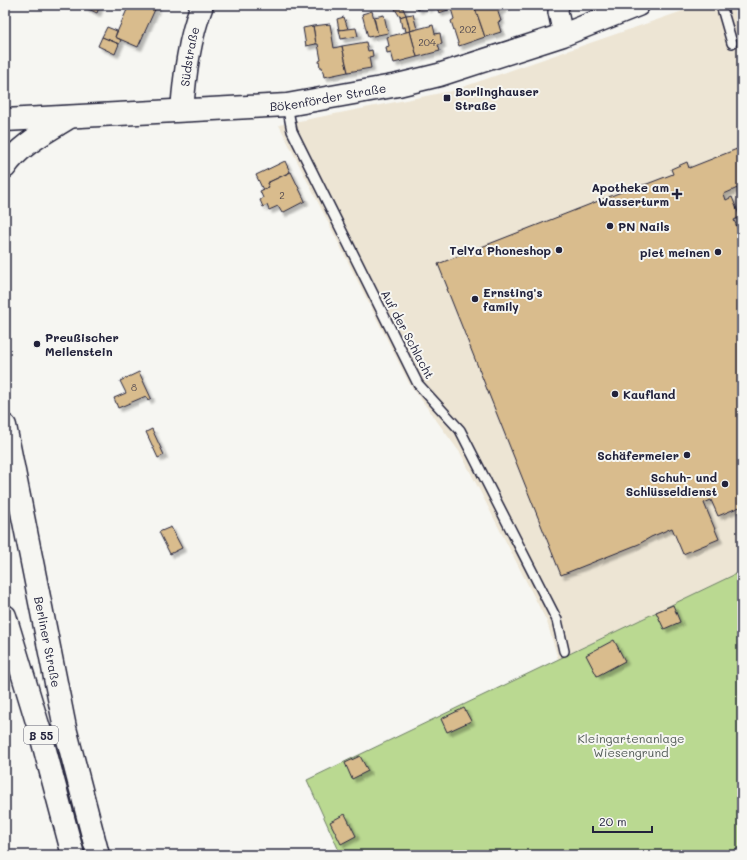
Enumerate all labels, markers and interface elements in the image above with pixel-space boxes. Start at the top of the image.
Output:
house number: 202 [459,22,477,36]
street label: Südstraße [176,25,203,87]
house number: 204 [418,35,436,49]
street label: Bökenförder Straße [269,79,387,114]
place label: Borlinghauser Straße [455,83,539,113]
marker: Borlinghauser Straße [442,93,452,103]
place label: Apotheke am Wasserturm [592,179,669,209]
house number: 2 [279,188,285,202]
marker: Apotheke am Wasserturm [672,189,682,199]
place label: PN Nails [618,218,669,234]
marker: PN Nails [605,221,615,231]
place label: TelYa Phoneshop [450,242,551,258]
place label: piet meinen [640,244,710,260]
marker: TelYa Phoneshop [554,245,564,255]
marker: piet meinen [713,247,723,257]
place label: Ernsting's family [483,284,543,314]
street label: Auf der Schlacht [378,287,438,381]
marker: Ernsting's family [470,294,480,304]
place label: Preußischer Meilenstein [45,329,119,359]
marker: Preußischer Meilenstein [32,339,42,349]
house number: 8 [131,380,137,394]
place label: Kaufland [623,386,676,402]
marker: Kaufland [610,389,620,399]
place label: Schäfermeier [597,447,679,463]
marker: Schäfermeier [682,450,692,460]
place label: Schuh- und Schlüsseldienst [626,469,717,499]
marker: Schuh- und Schlüsseldienst [720,479,730,489]
street label: Berliner Straße [31,595,65,689]
road number: B 55 [24,726,58,744]
park label: Kleingartenanlage Wiesengrund [578,730,684,760]
scale bar [593,808,652,834]
text: 20 m [599,813,627,829]

